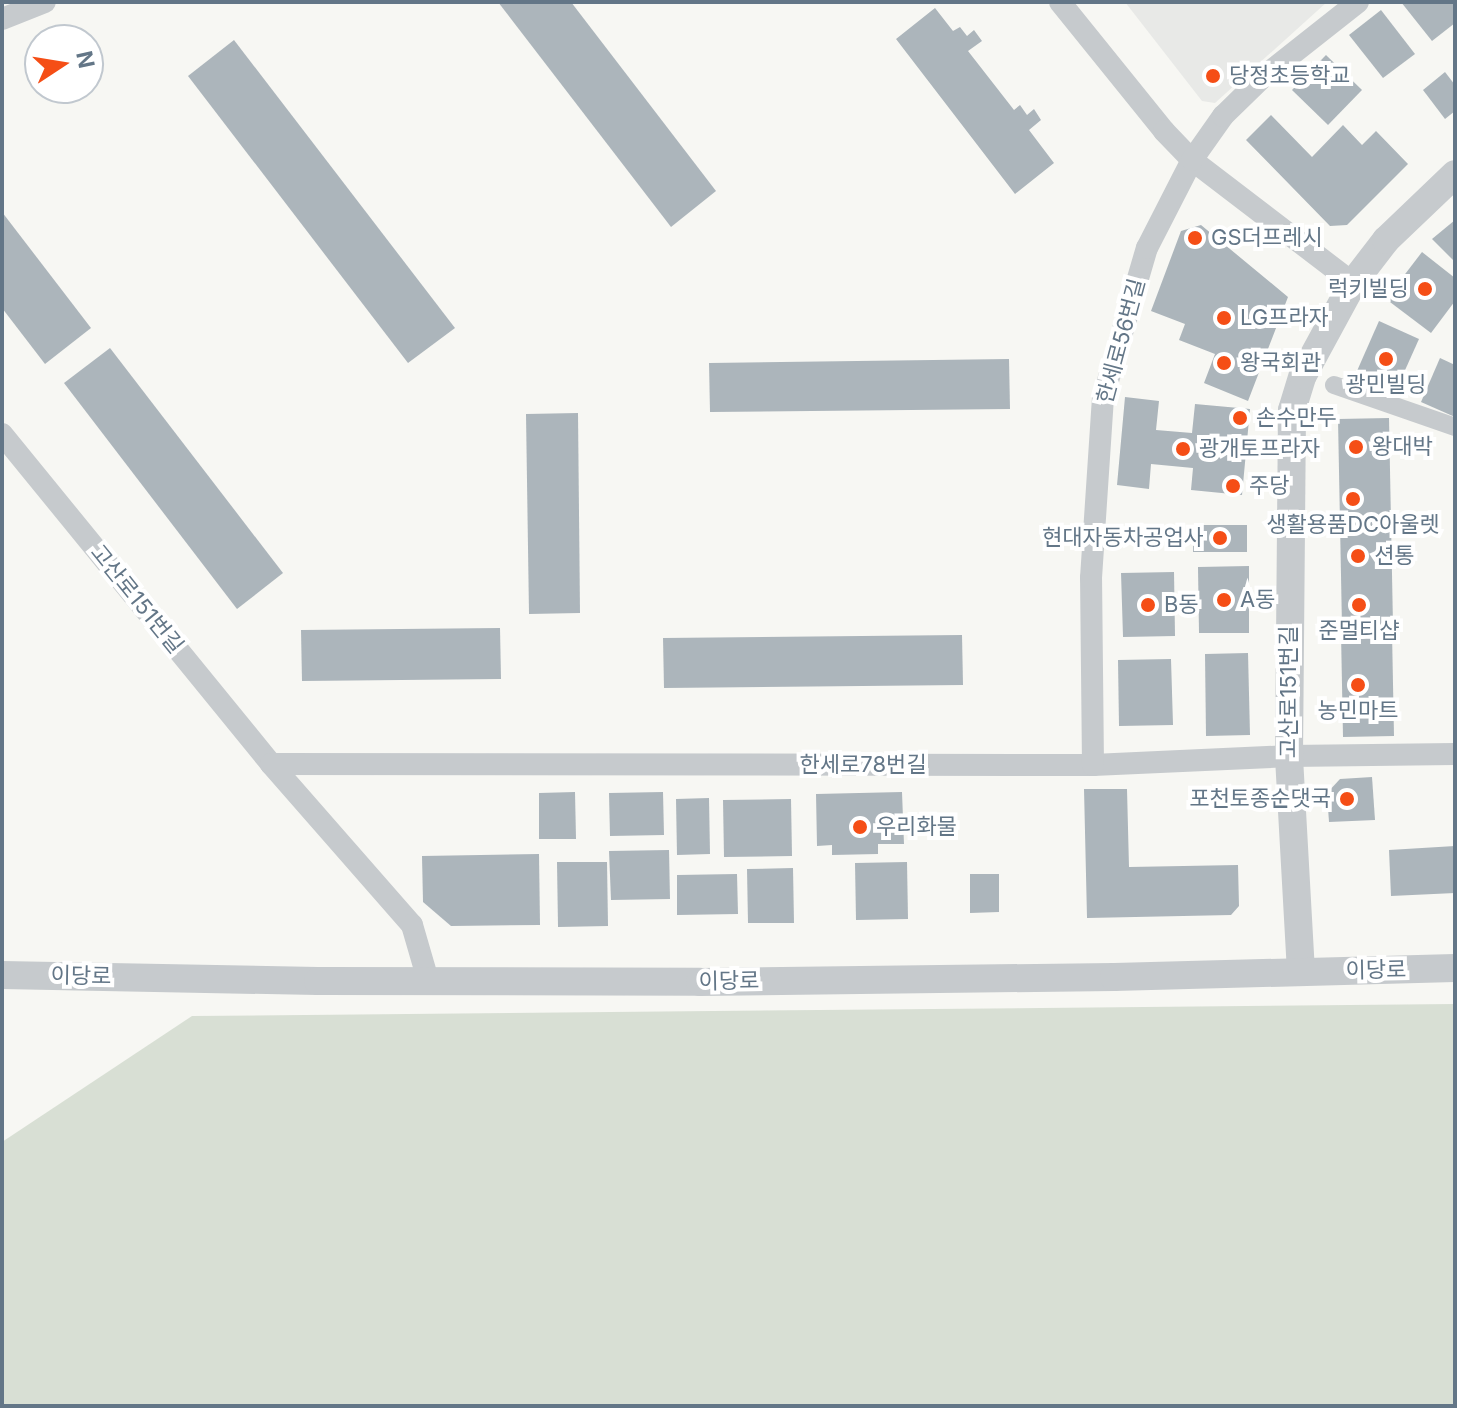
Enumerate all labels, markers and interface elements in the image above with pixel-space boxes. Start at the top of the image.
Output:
north arrow [24,24,104,104]
text: N [71,49,100,70]
place label: 당정초등학교 [1229,63,1350,89]
marker: 당정초등학교 [1204,67,1222,85]
place label: GS더프레시 [1211,225,1322,251]
marker: GS더프레시 [1186,229,1204,247]
street label: 한세로56번길 [1092,276,1150,406]
place label: 럭키빌딩 [1328,276,1409,302]
marker: 럭키빌딩 [1416,280,1434,298]
place label: LG프라자 [1240,305,1329,331]
marker: LG프라자 [1215,309,1233,327]
place label: 왕국회관 [1240,350,1321,376]
marker: 광민빌딩 [1377,350,1395,368]
marker: 왕국회관 [1215,354,1233,372]
place label: 광민빌딩 [1346,372,1426,398]
place label: 손수만두 [1256,405,1337,431]
marker: 손수만두 [1231,409,1249,427]
place label: 왕대박 [1372,434,1433,460]
place label: 광개토프라자 [1199,436,1320,462]
marker: 왕대박 [1347,438,1365,456]
marker: 광개토프라자 [1174,440,1192,458]
place label: 주당 [1249,473,1289,499]
marker: 주당 [1224,477,1242,495]
marker: 생활용품DC아울렛 [1344,490,1362,508]
place label: 생활용품DC아울렛 [1266,512,1440,538]
place label: 현대자동차공업사 [1042,525,1204,551]
marker: 현대자동차공업사 [1211,529,1229,547]
street label: 고산로151번길 [85,539,189,659]
place label: 션통 [1374,543,1414,569]
marker: 션통 [1349,547,1367,565]
place label: A동 [1240,587,1275,613]
marker: A동 [1215,591,1233,609]
place label: B동 [1164,592,1199,618]
marker: B동 [1139,596,1157,614]
marker: 준멀티샵 [1350,596,1368,614]
place label: 준멀티샵 [1319,618,1399,644]
street label: 고산로151번길 [1276,626,1302,758]
marker: 농민마트 [1349,676,1367,694]
place label: 농민마트 [1318,698,1398,724]
street label: 한세로78번길 [800,752,926,778]
place label: 포천토종순댓국 [1189,786,1331,812]
marker: 포천토종순댓국 [1338,790,1356,808]
place label: 우리화물 [876,814,957,840]
marker: 우리화물 [851,818,869,836]
street label: 이당로 [1345,956,1407,984]
street label: 이당로 [50,962,112,990]
street label: 이당로 [698,967,760,995]

